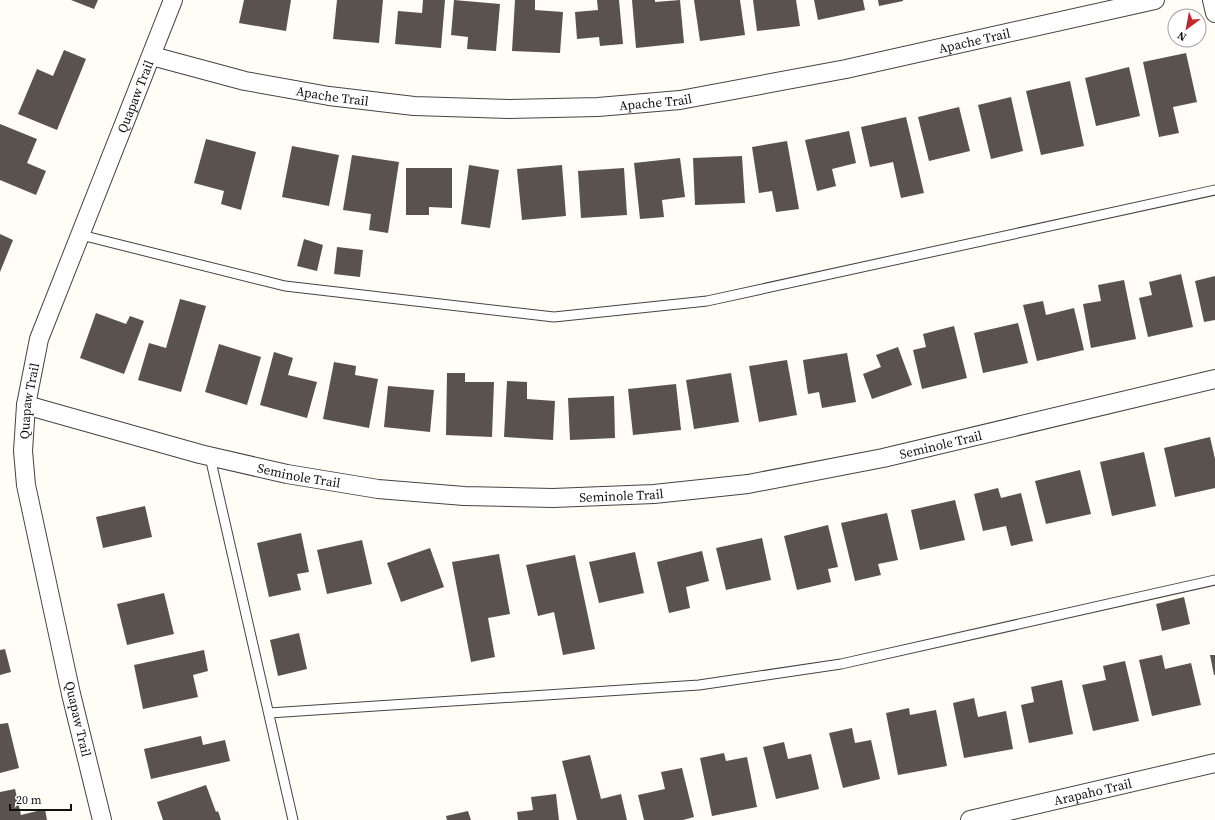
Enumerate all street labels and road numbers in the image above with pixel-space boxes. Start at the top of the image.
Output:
street label: Apache Trail [937,24,1012,57]
street label: Quapaw Trail [113,57,157,135]
street label: Apache Trail [295,82,370,109]
street label: Apache Trail [618,89,693,114]
street label: Quapaw Trail [15,361,43,440]
street label: Seminole Trail [898,426,984,462]
street label: Seminole Trail [256,459,342,491]
street label: Seminole Trail [579,485,664,505]
street label: Quapaw Trail [61,680,95,759]
street label: Arapaho Trail [1052,774,1134,809]

